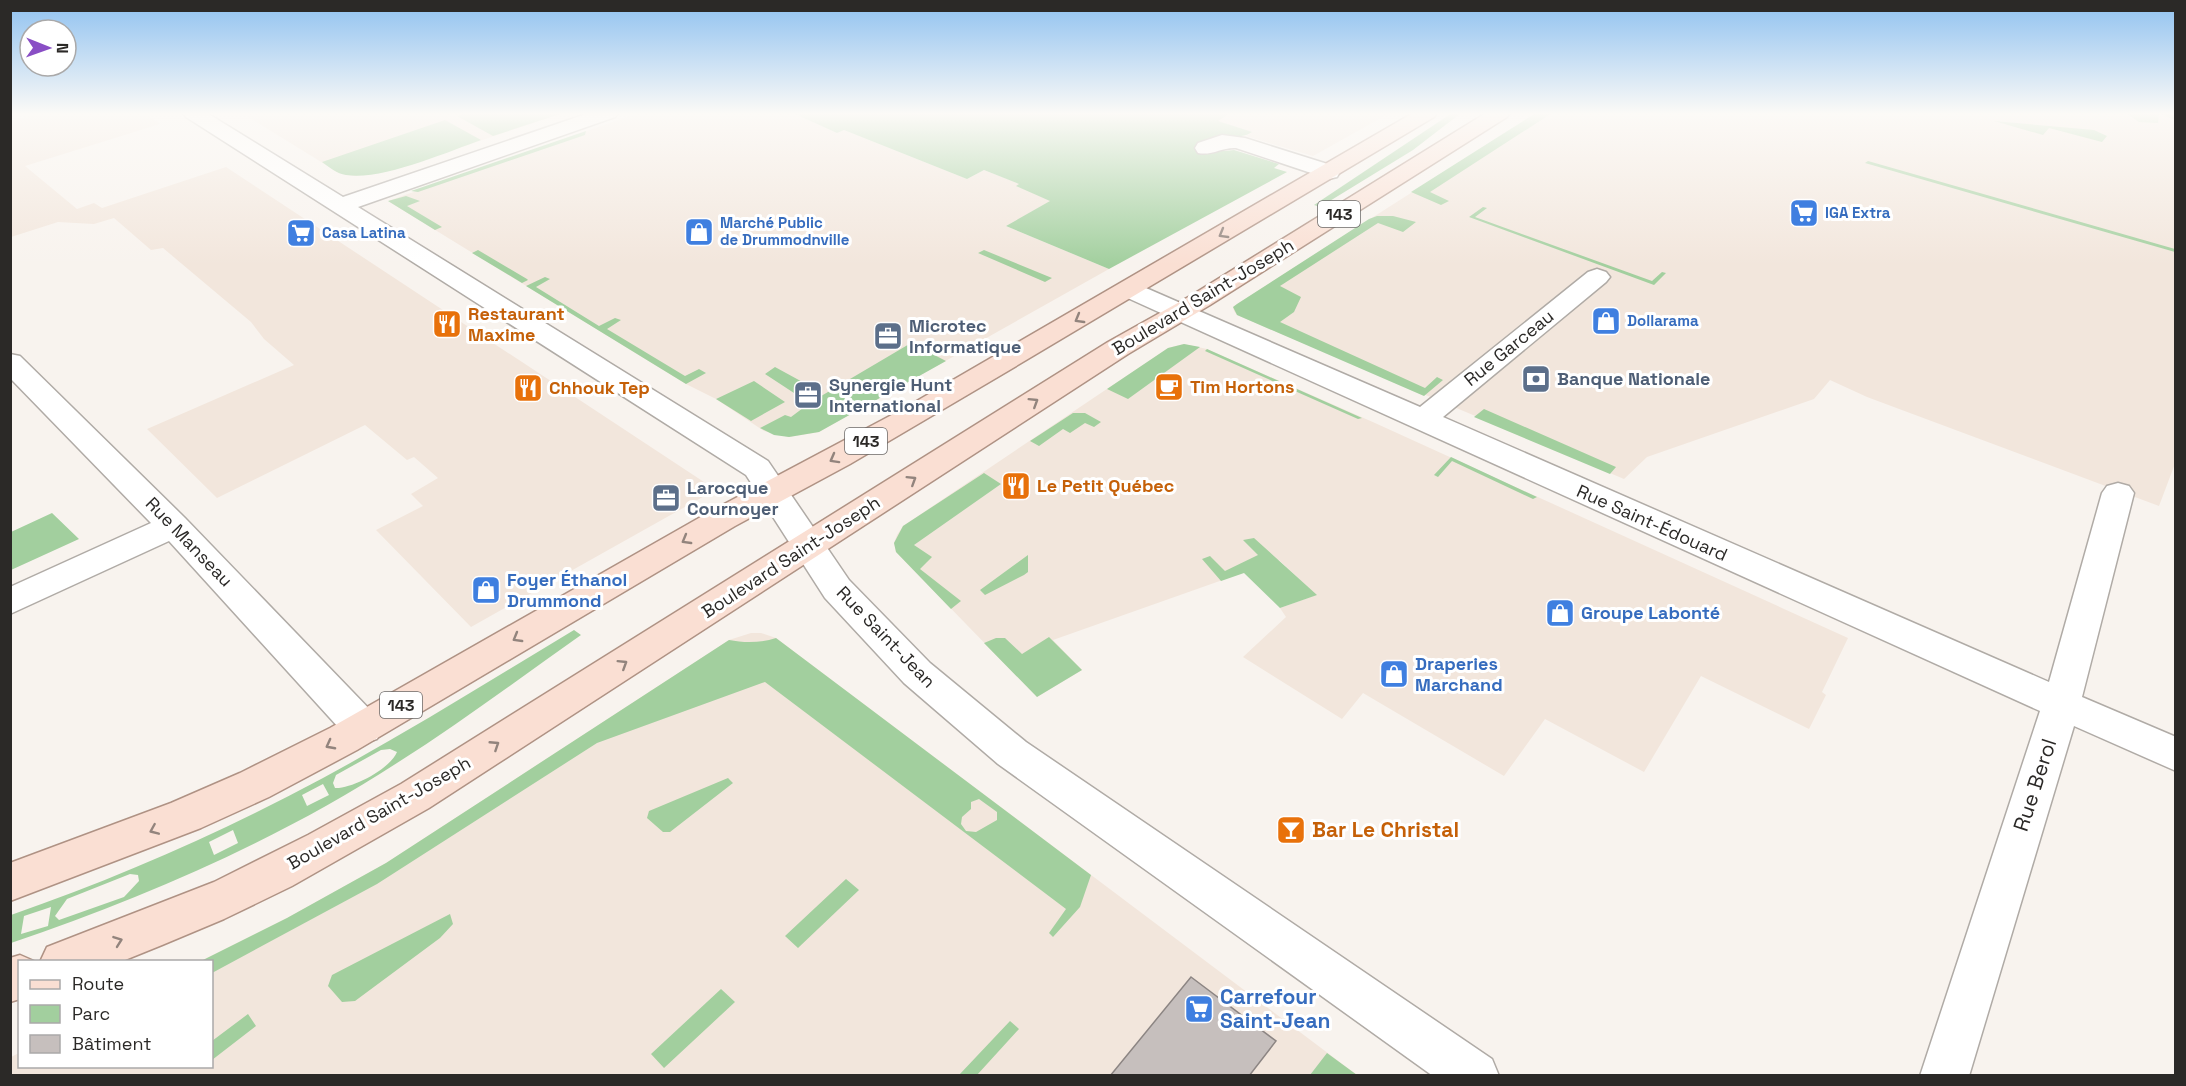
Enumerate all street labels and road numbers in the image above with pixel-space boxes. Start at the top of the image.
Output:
road number: 143 [1318,201,1360,227]
street label: Boulevard Saint-Joseph [1108,233,1298,360]
street label: Rue Garceau [1459,304,1558,391]
road number: 143 [845,428,887,454]
street label: Rue Saint-Édouard [1573,479,1731,566]
street label: Boulevard Saint-Joseph [697,490,884,623]
street label: Rue Manseau [141,492,238,591]
street label: Rue Saint-Jean [832,581,941,692]
road number: 143 [380,692,422,718]
street label: Rue Berol [2007,735,2062,835]
street label: Boulevard Saint-Joseph [283,751,475,875]

